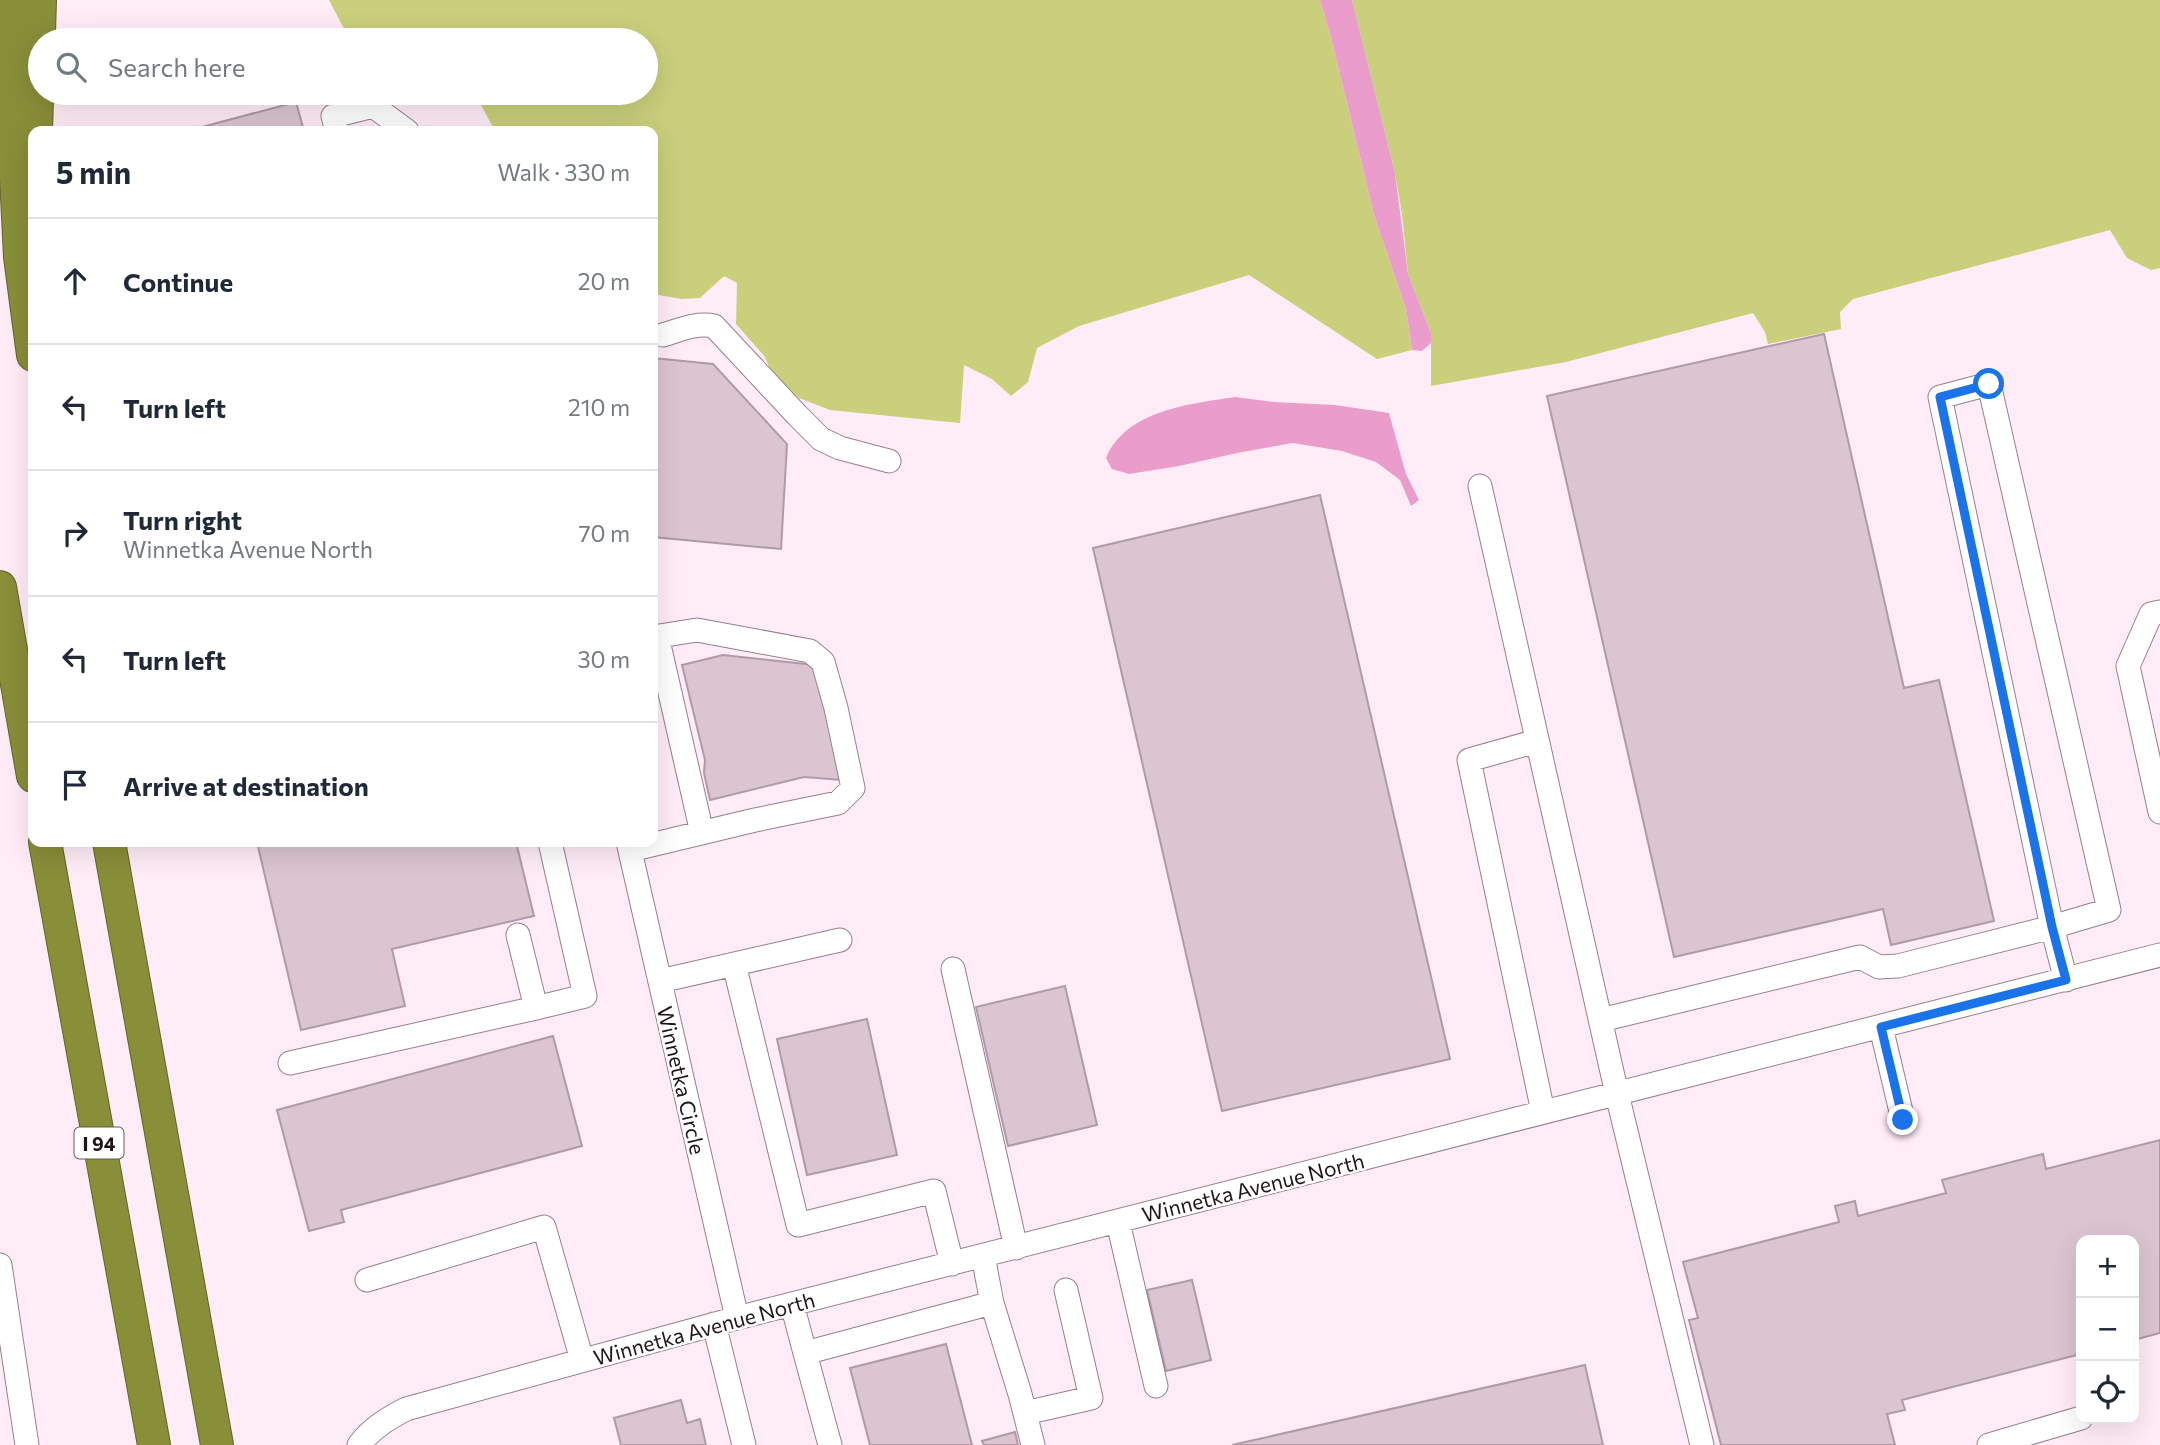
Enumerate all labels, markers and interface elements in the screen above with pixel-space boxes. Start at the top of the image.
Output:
search box [28,28,658,105]
icon: search [52,48,90,86]
text: Search here [108,51,246,82]
text: 5 min [56,153,131,190]
text: Walk · 330 m [498,158,630,186]
icon: ahead [56,262,94,300]
text: Continue [123,266,233,297]
text: 20 m [578,267,630,295]
route start [1973,368,2004,399]
icon: left [56,388,94,426]
text: Turn left [123,392,226,423]
text: 210 m [568,393,630,421]
text: Turn right [123,504,242,535]
icon: right [56,514,94,552]
text: 70 m [578,519,630,547]
text: Winnetka Avenue North [123,535,373,563]
icon: left [56,640,94,678]
text: Turn left [123,644,226,675]
text: 30 m [577,645,630,673]
icon: arrive [56,766,94,804]
text: Arrive at destination [123,770,369,801]
street label: Winnetka Circle [653,1003,711,1157]
route end [1887,1104,1918,1135]
road number: I 94 [74,1128,124,1158]
street label: Winnetka Avenue North [1139,1147,1367,1227]
map controls [2076,1235,2139,1424]
button: + [2076,1235,2139,1298]
street label: Winnetka Avenue North [591,1286,817,1370]
button: − [2076,1298,2139,1361]
button: locate [2076,1361,2139,1424]

